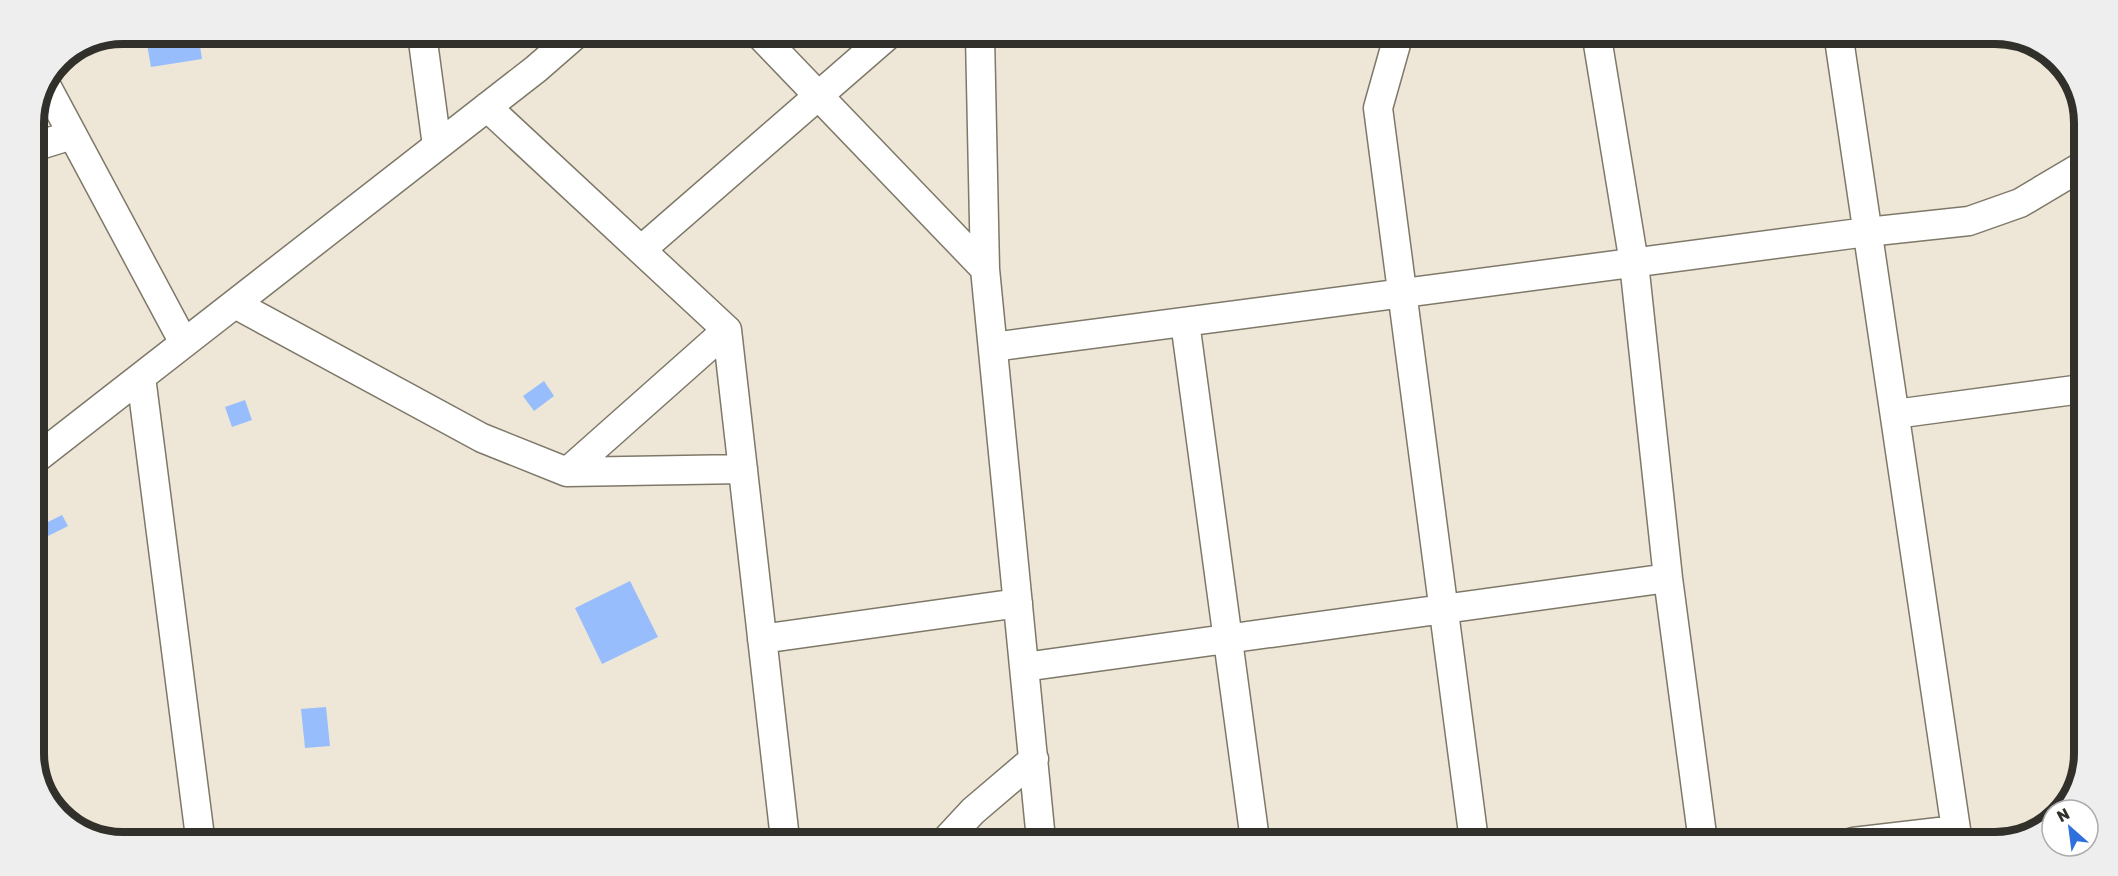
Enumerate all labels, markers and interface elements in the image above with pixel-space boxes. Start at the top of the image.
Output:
north arrow [2040,798,2100,858]
text: N [2054,804,2073,826]

